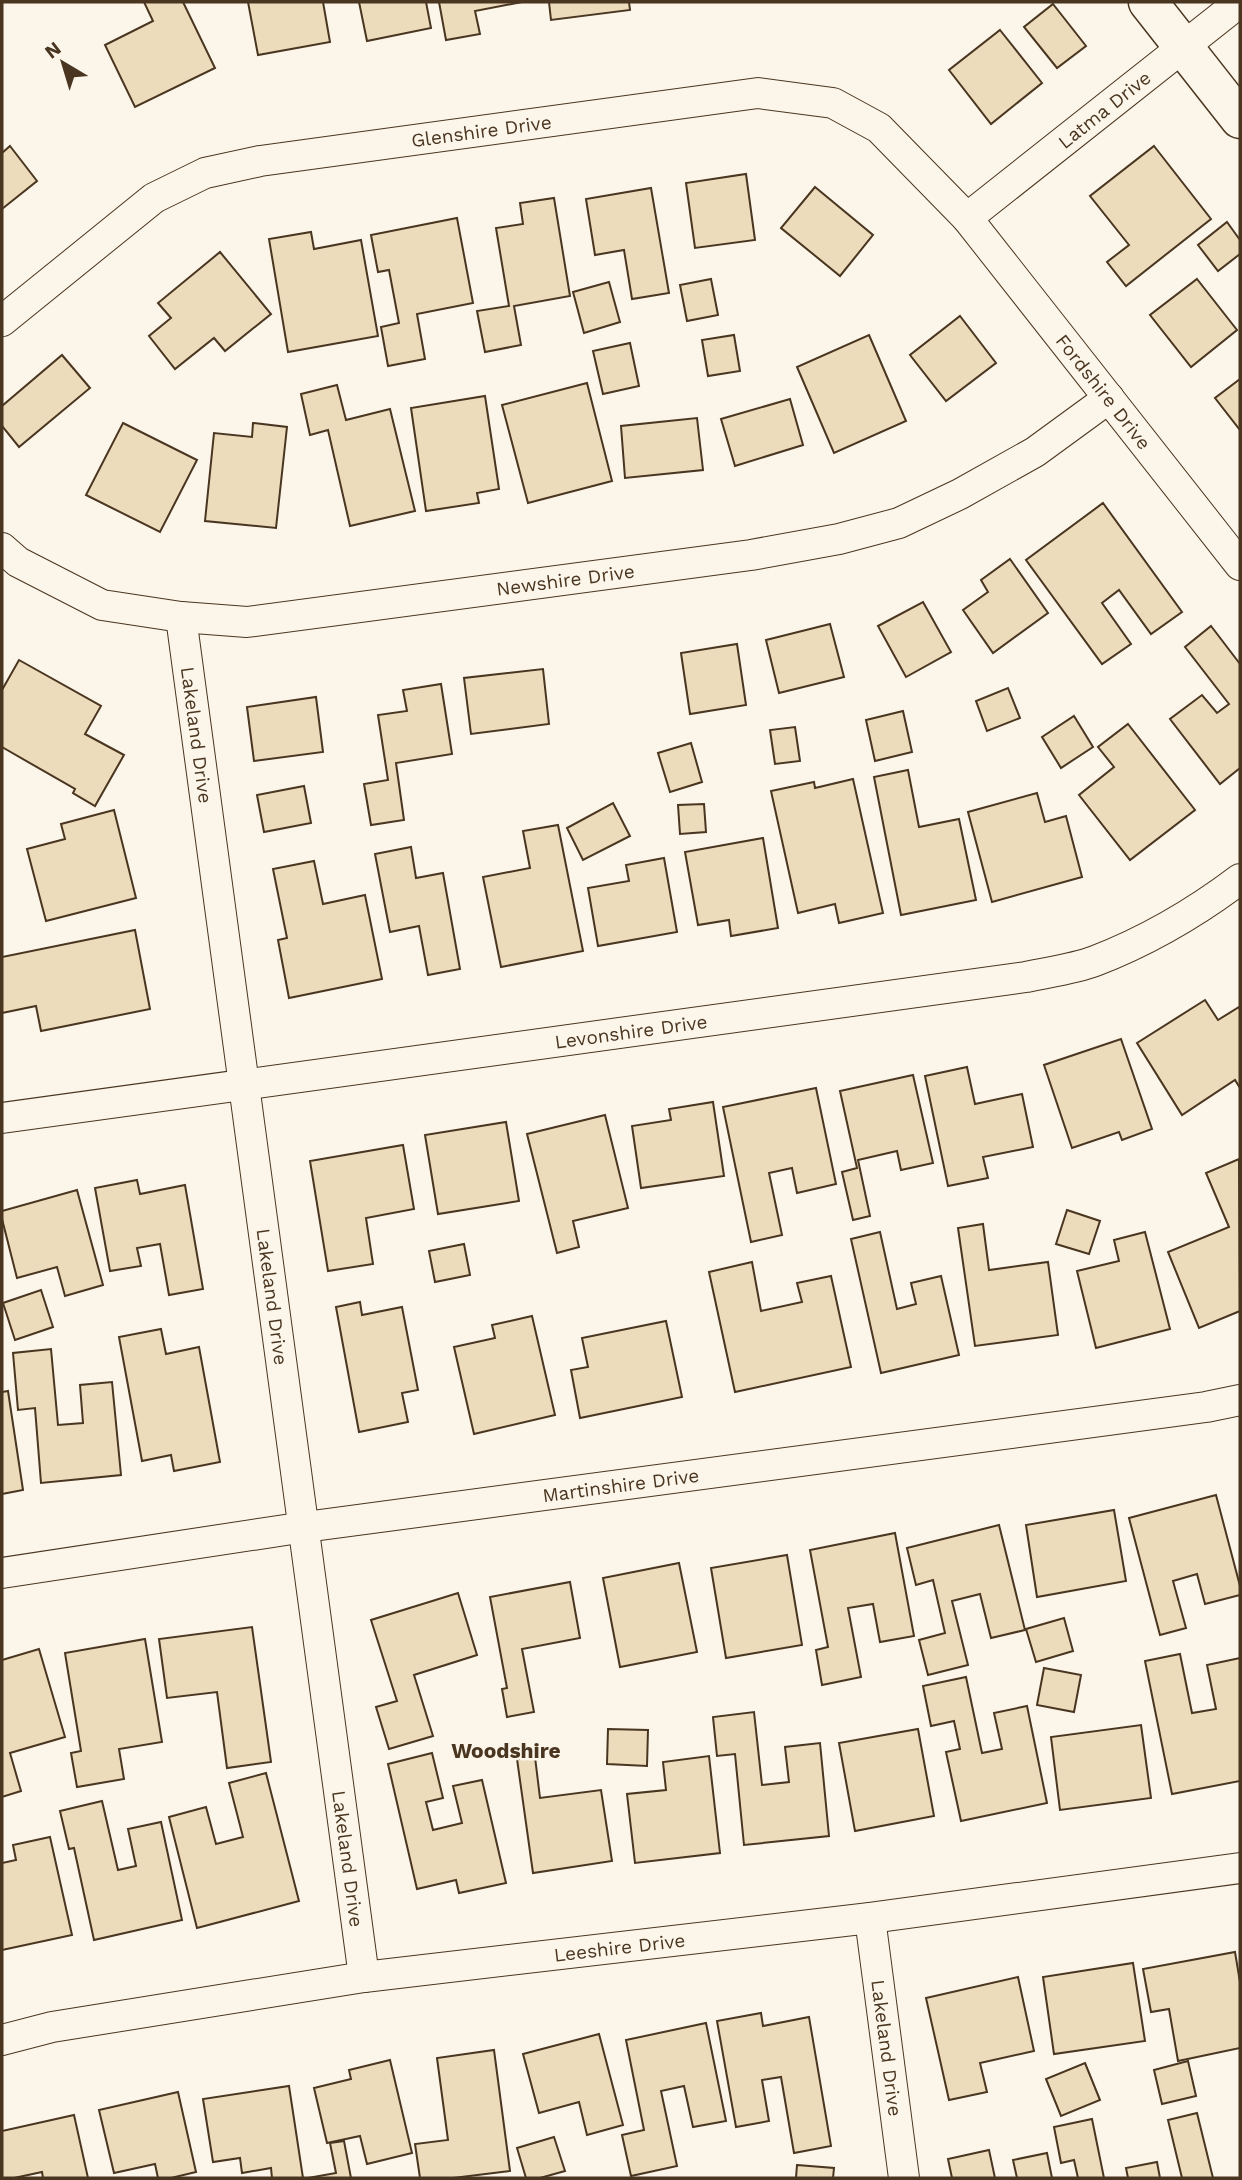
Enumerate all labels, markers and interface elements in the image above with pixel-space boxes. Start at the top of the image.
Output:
north arrow [28,28,98,98]
text: N [40,37,65,63]
street label: Latma Drive [1054,66,1156,154]
street label: Glenshire Drive [410,110,553,152]
street label: Fordshire Drive [1051,330,1156,454]
street label: Newshire Drive [495,560,636,601]
street label: Lakeland Drive [176,665,217,805]
street label: Levonshire Drive [553,1010,709,1054]
street label: Lakeland Drive [251,1227,293,1367]
street label: Martinshire Drive [541,1464,701,1507]
district label: Woodshire [451,1738,561,1763]
street label: Lakeland Drive [327,1789,368,1929]
street label: Leeshire Drive [553,1929,687,1967]
street label: Lakeland Drive [866,1978,907,2118]

